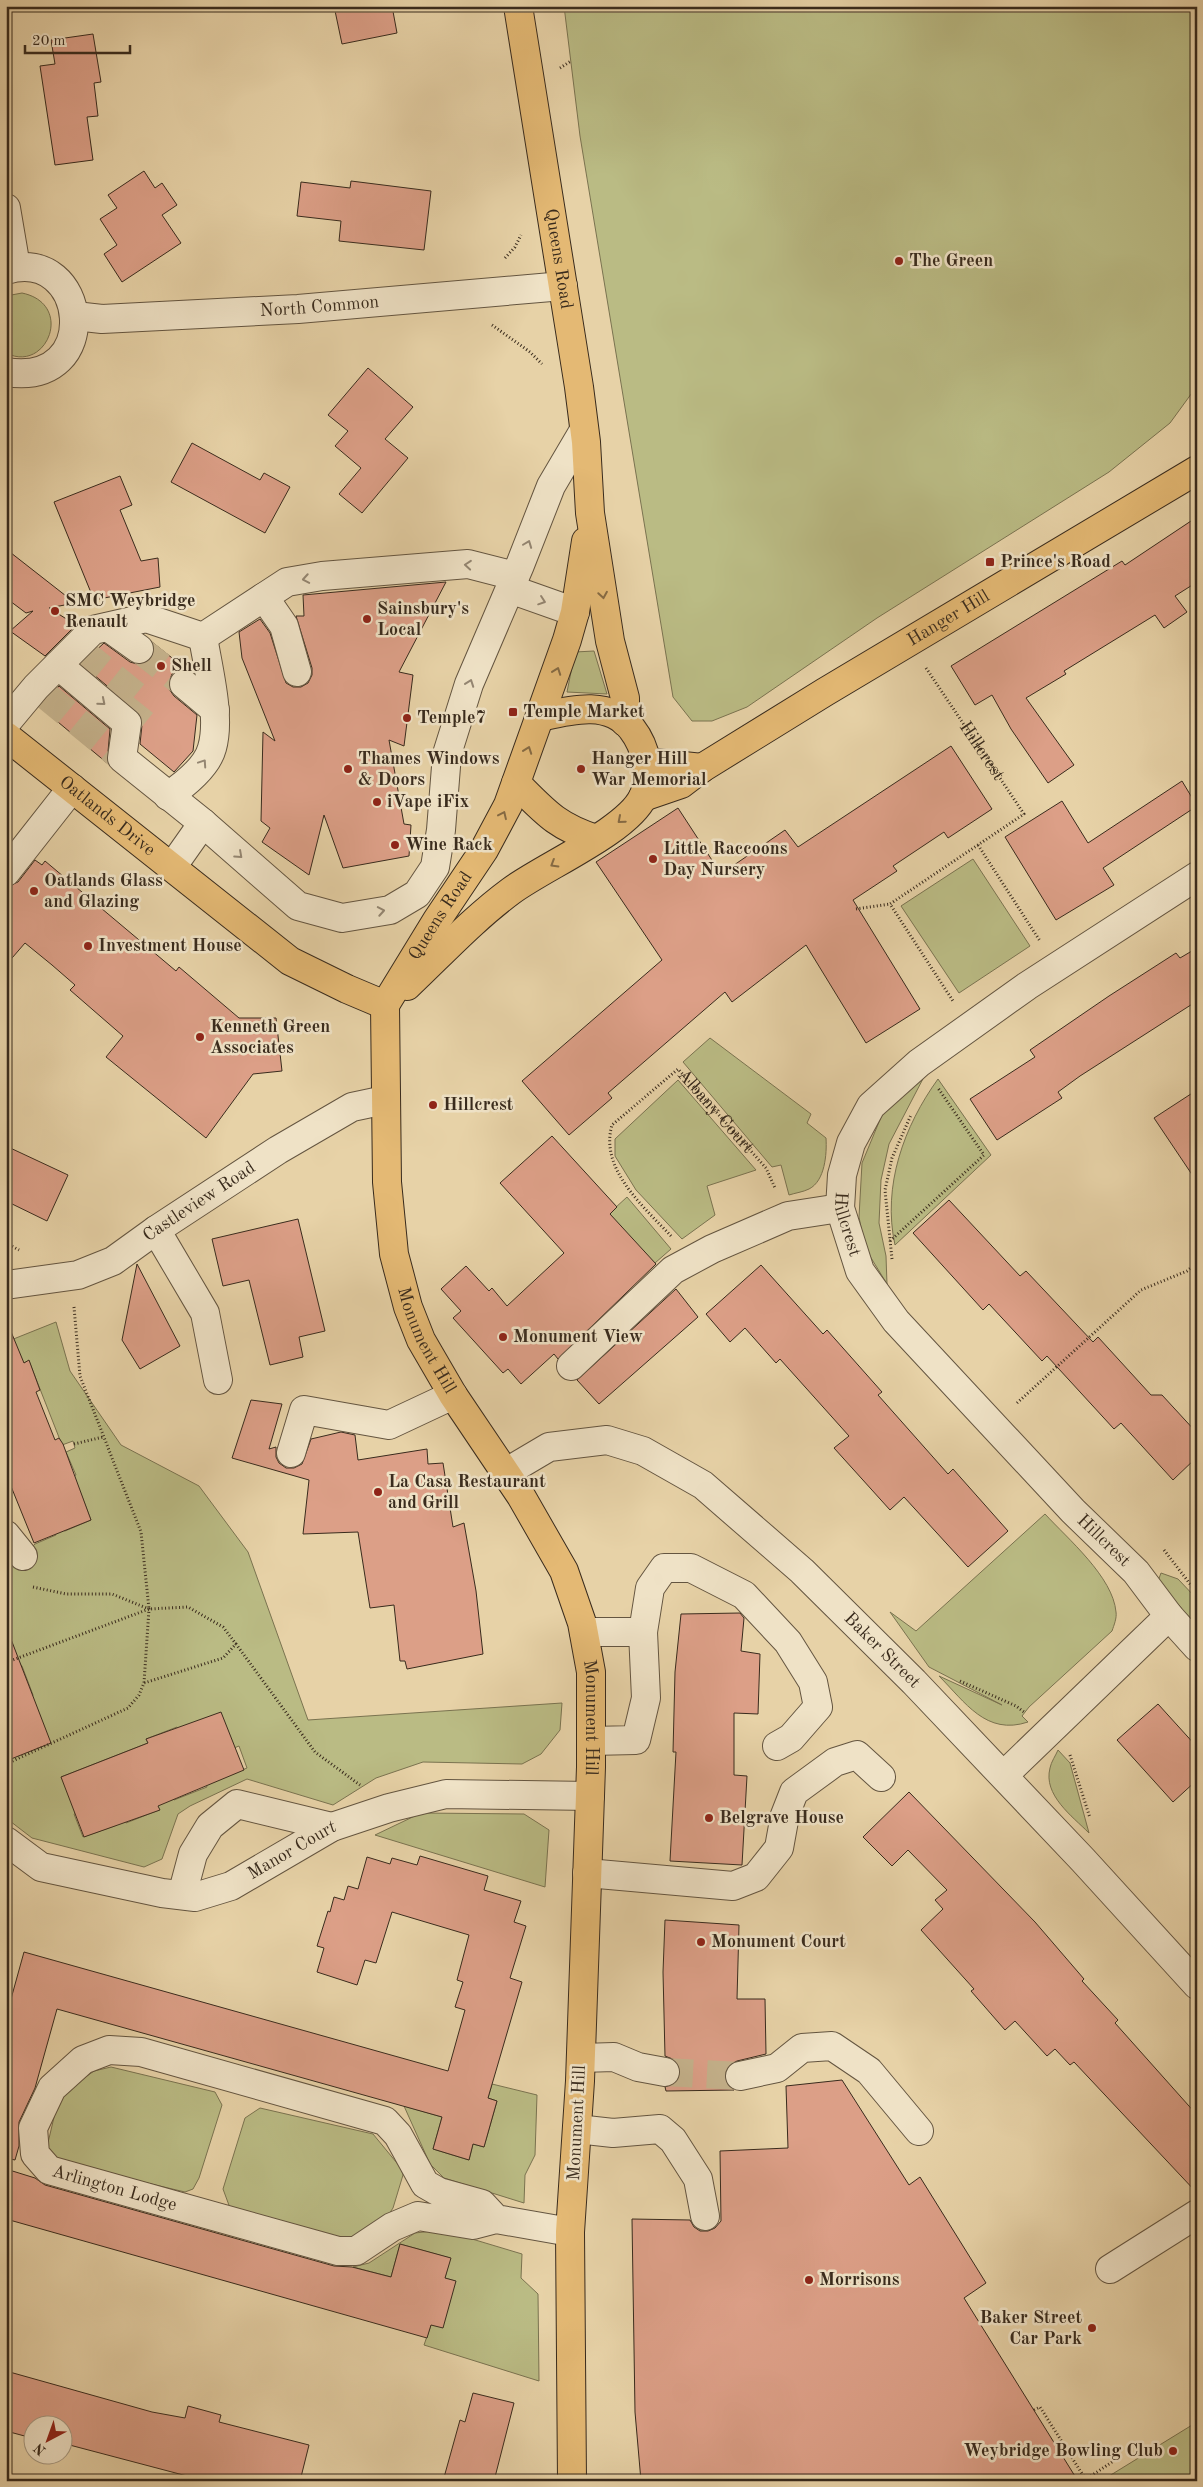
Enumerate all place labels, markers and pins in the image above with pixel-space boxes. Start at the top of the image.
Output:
place label: The Green [909,252,993,270]
marker: The Green [893,255,905,267]
place label: Prince's Road [1000,553,1111,571]
marker: Prince's Road [984,556,996,568]
place label: SMC Weybridge Renault [65,592,195,631]
place label: Sainsbury's Local [377,600,469,639]
marker: SMC Weybridge Renault [49,605,61,617]
marker: Sainsbury's Local [361,613,373,625]
place label: Shell [171,657,212,675]
marker: Shell [155,660,167,672]
place label: Temple Market [523,703,645,721]
marker: Temple Market [507,706,519,718]
place label: Temple7 [417,709,486,727]
marker: Temple7 [401,712,413,724]
place label: Thames Windows & Doors [358,750,500,789]
place label: Hanger Hill War Memorial [591,750,707,789]
marker: Thames Windows & Doors [342,763,354,775]
marker: Hanger Hill War Memorial [575,763,587,775]
place label: iVape iFix [387,793,469,811]
marker: iVape iFix [371,796,383,808]
place label: Wine Rack [405,836,493,854]
marker: Wine Rack [389,839,401,851]
place label: Little Raccoons Day Nursery [663,840,788,879]
marker: Little Raccoons Day Nursery [647,853,659,865]
place label: Oatlands Glass and Glazing [44,872,163,911]
marker: Oatlands Glass and Glazing [28,885,40,897]
place label: Investment House [98,937,242,955]
marker: Investment House [82,940,94,952]
place label: Kenneth Green Associates [210,1018,330,1057]
marker: Kenneth Green Associates [194,1031,206,1043]
place label: Hillcrest [443,1096,514,1114]
marker: Hillcrest [427,1099,439,1111]
place label: Monument View [513,1328,643,1346]
marker: Monument View [497,1331,509,1343]
place label: La Casa Restaurant and Grill [388,1473,546,1512]
marker: La Casa Restaurant and Grill [372,1486,384,1498]
place label: Belgrave House [719,1809,844,1827]
marker: Belgrave House [703,1812,715,1824]
place label: Monument Court [711,1933,846,1951]
marker: Monument Court [695,1936,707,1948]
place label: Morrisons [819,2271,900,2289]
marker: Morrisons [803,2274,815,2286]
place label: Baker Street Car Park [980,2309,1082,2348]
marker: Baker Street Car Park [1086,2322,1098,2334]
place label: Weybridge Bowling Club [963,2442,1163,2460]
marker: Weybridge Bowling Club [1167,2445,1179,2457]

